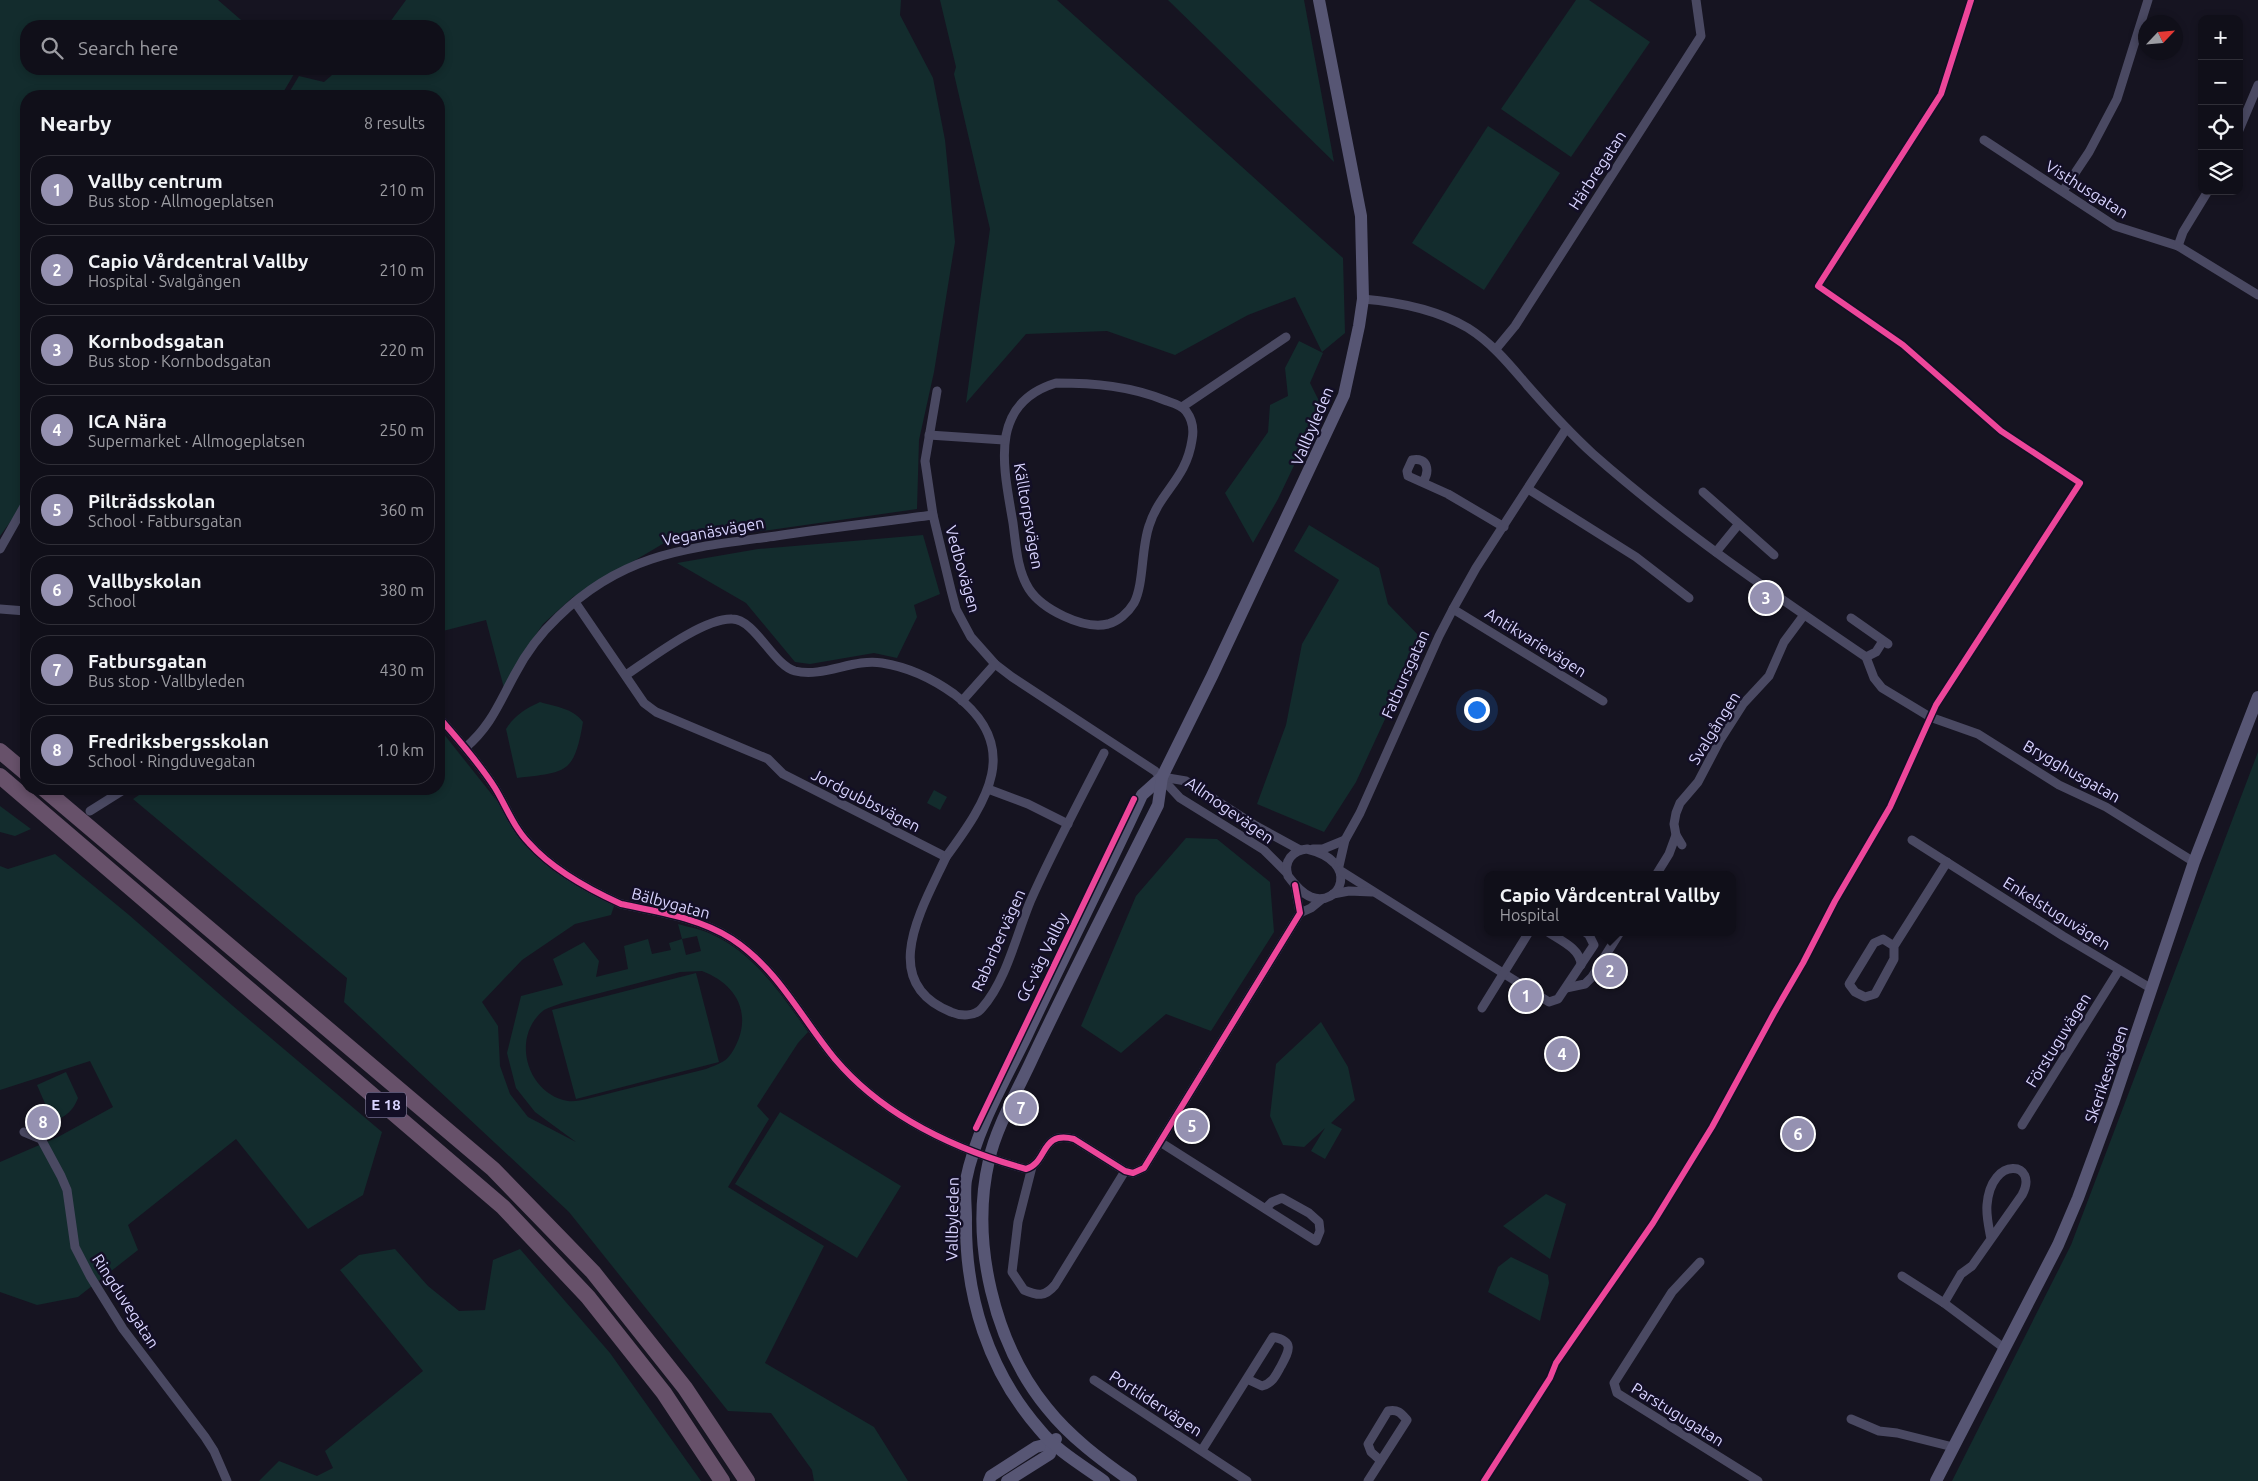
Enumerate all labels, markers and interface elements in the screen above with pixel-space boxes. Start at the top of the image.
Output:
north arrow [2138,15,2183,60]
map controls [2198,15,2243,195]
button: + [2198,15,2243,60]
search box [20,20,445,75]
icon: search [38,34,66,62]
text: Search here [78,37,178,59]
button: − [2198,60,2243,105]
button: locate [2198,105,2243,150]
text: Nearby [40,111,111,135]
text: 8 results [364,114,425,132]
street label: Härbregatan [1565,127,1629,213]
button: layers [2198,150,2243,195]
street label: Visthusgatan [2042,156,2132,222]
text: Vallby centrum [88,170,223,192]
text: 1 [52,181,62,199]
text: 210 m [379,181,424,199]
text: Bus stop · Allmogeplatsen [88,192,274,210]
text: Capio Vårdcentral Vallby [88,250,308,272]
text: 2 [52,261,62,279]
text: 210 m [379,261,424,279]
text: Hospital · Svalgången [88,272,241,290]
text: Kornbodsgatan [88,330,224,352]
text: 3 [52,341,62,359]
text: 220 m [379,341,424,359]
text: Bus stop · Kornbodsgatan [88,352,271,370]
street label: Vallbyleden [1287,384,1337,468]
text: ICA Nära [88,410,167,432]
text: 4 [52,421,62,439]
text: 250 m [379,421,424,439]
text: Supermarket · Allmogeplatsen [88,432,305,450]
street label: Källtorpsvägen [1011,461,1047,571]
text: Pilträdsskolan [88,490,215,512]
text: 5 [52,501,62,519]
text: 360 m [379,501,424,519]
text: School · Fatbursgatan [88,512,242,530]
street label: Veganäsvägen [661,513,765,549]
street label: Vedbovägen [942,523,984,615]
text: Vallbyskolan [88,570,202,592]
pin: 3 [1750,579,1782,617]
text: 6 [52,581,62,599]
text: 380 m [379,581,424,599]
text: School [88,592,136,610]
street label: Antikvarievägen [1482,604,1590,680]
street label: Fatbursgatan [1377,627,1433,721]
text: Fatbursgatan [88,650,207,672]
text: 7 [52,661,62,679]
text: 430 m [379,661,424,679]
text: Bus stop · Vallbyleden [88,672,245,690]
street label: Svalgången [1685,688,1743,768]
your location [1464,697,1490,723]
text: Fredriksbergsskolan [88,730,269,752]
street label: Brygghusgatan [2020,736,2124,806]
text: 8 [52,741,62,759]
text: 1.0 km [376,741,424,759]
text: School · Ringduvegatan [88,752,255,770]
street label: Jordgubbsvägen [809,765,923,835]
street label: Allmogevägen [1183,773,1277,847]
popup [1484,871,1736,936]
street label: Enkelstuguvägen [2000,873,2114,953]
street label: Bälbygatan [630,884,712,922]
text: Capio Vårdcentral Vallby [1500,884,1720,906]
street label: Rabarbervägen [967,886,1029,994]
text: Hospital [1500,906,1559,924]
street label: GC-väg Vallby [1013,909,1072,1005]
pin: 2 [1594,952,1626,990]
pin: 1 [1510,977,1542,1015]
street label: Förstuguvägen [2022,990,2094,1090]
street label: Skerikesvägen [2081,1023,2131,1125]
pin: 4 [1546,1035,1578,1073]
pin: 7 [1005,1089,1037,1127]
road number: E 18 [366,1092,406,1118]
pin: 8 [27,1103,59,1141]
pin: 5 [1176,1107,1208,1145]
pin: 6 [1782,1115,1814,1153]
street label: Vallbyleden [942,1177,962,1261]
street label: Ringduvegatan [89,1251,163,1351]
street label: Portlidervägen [1106,1366,1206,1440]
street label: Parstugugatan [1629,1378,1727,1450]

